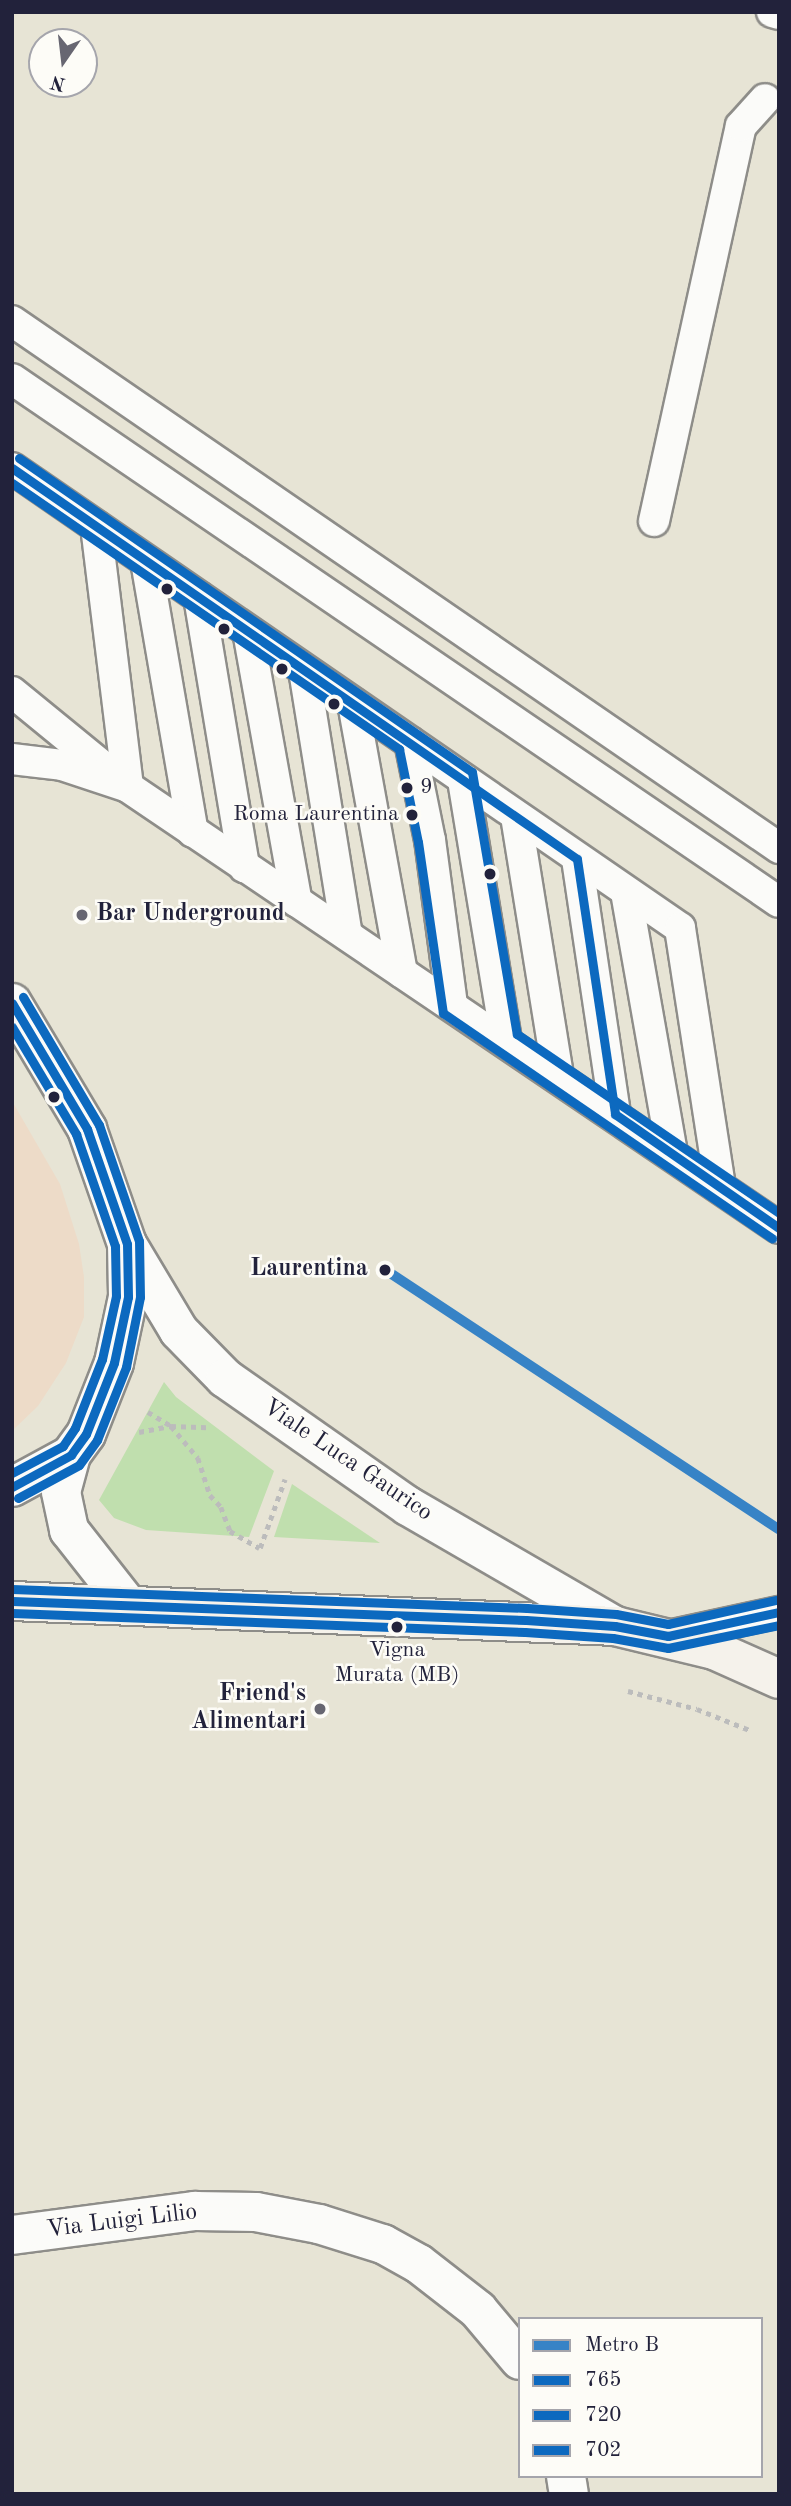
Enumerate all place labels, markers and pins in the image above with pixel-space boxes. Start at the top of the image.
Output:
unlabelled marker [160,582,174,596]
unlabelled marker [217,622,231,636]
unlabelled marker [275,662,289,676]
unlabelled marker [327,697,341,711]
place label: 9 [420,775,433,801]
marker: 9 [400,781,414,795]
place label: Roma Laurentina [233,802,399,828]
marker: Roma Laurentina [405,808,419,822]
unlabelled marker [483,867,497,881]
place label: Bar Underground [96,901,285,929]
marker: Bar Underground [74,907,90,923]
unlabelled marker [47,1090,61,1104]
place label: Laurentina [250,1256,368,1284]
marker: Laurentina [374,1259,396,1281]
marker: Vigna Murata (MB) [390,1620,404,1634]
place label: Vigna Murata (MB) [335,1637,459,1688]
place label: Friend's Alimentari [191,1681,306,1737]
marker: Friend's Alimentari [312,1701,328,1717]

